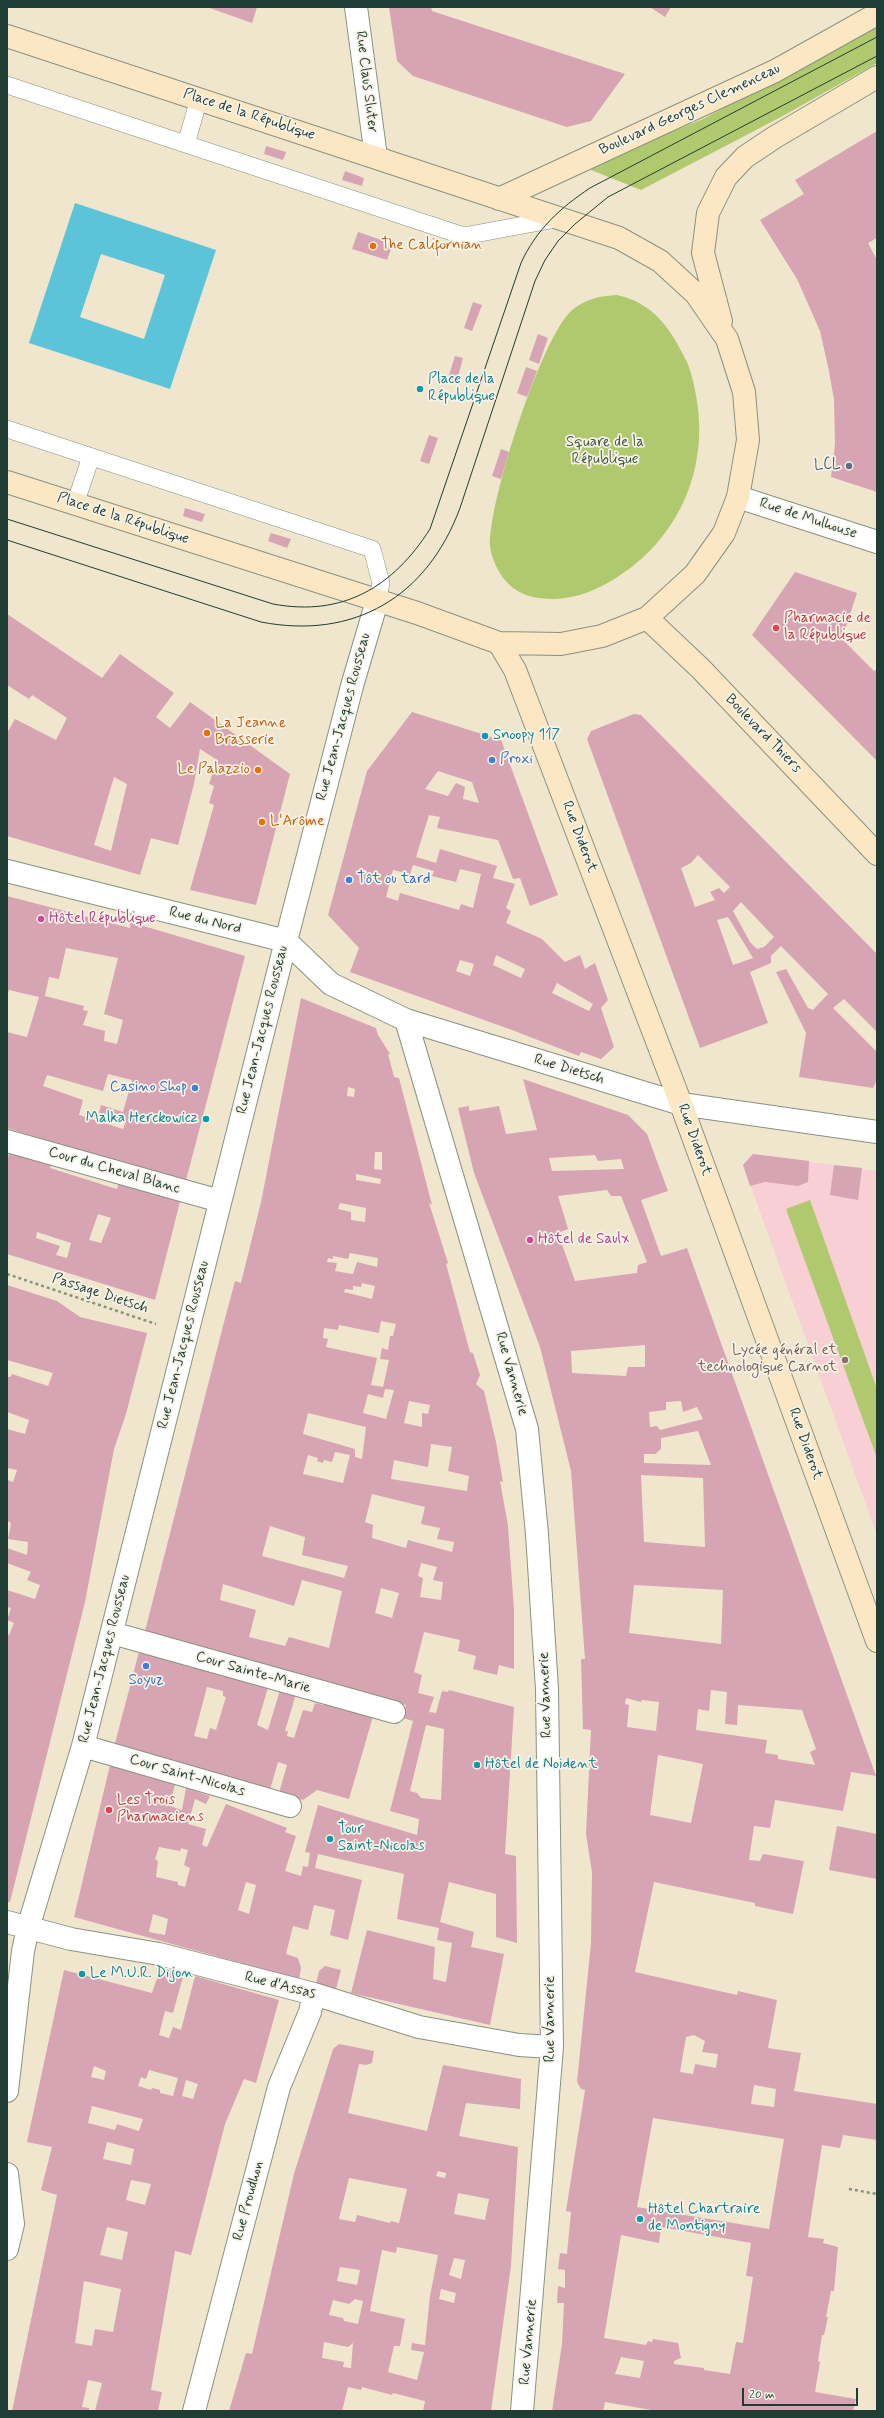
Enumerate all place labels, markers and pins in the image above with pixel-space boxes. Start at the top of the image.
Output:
place label: The Californian [381,237,483,255]
marker: The Californian [368,241,378,251]
place label: Place de la République [428,371,495,406]
marker: Place de la République [415,384,425,394]
place label: LCL [814,457,841,475]
marker: LCL [844,461,854,471]
place label: Pharmacie de la République [784,610,871,645]
marker: Pharmacie de la République [771,623,781,633]
place label: La Jeanne Brasserie [215,715,286,750]
place label: Snoopy 117 [493,727,560,745]
marker: La Jeanne Brasserie [202,728,212,738]
marker: Snoopy 117 [480,731,490,741]
place label: Proxi [500,751,533,769]
marker: Proxi [487,755,497,765]
place label: Le Palazzio [177,761,250,779]
marker: Le Palazzio [253,765,263,775]
place label: L'Arôme [270,813,324,831]
marker: L'Arôme [257,817,267,827]
place label: Tôt ou tard [357,871,431,889]
marker: Tôt ou tard [344,875,354,885]
place label: Hôtel République [49,910,156,928]
marker: Hôtel République [36,914,46,924]
place label: Casino Shop [110,1079,187,1097]
marker: Casino Shop [190,1083,200,1093]
place label: Malka Herckowicz [86,1110,198,1128]
marker: Malka Herckowicz [201,1114,211,1124]
place label: Hôtel de Saulx [538,1231,629,1249]
marker: Hôtel de Saulx [525,1235,535,1245]
place label: Lycée général et technologique Carnot [698,1342,837,1377]
marker: Lycée général et technologique Carnot [840,1355,850,1365]
marker: Soyuz [141,1661,151,1671]
place label: Soyuz [128,1672,164,1690]
place label: Hôtel de Noident [485,1756,597,1774]
marker: Hôtel de Noident [472,1760,482,1770]
place label: Les Trois Pharmaciens [117,1792,204,1827]
marker: Les Trois Pharmaciens [104,1805,114,1815]
place label: Tour Saint-Nicolas [338,1821,425,1856]
marker: Tour Saint-Nicolas [325,1834,335,1844]
place label: Le M.U.R. Dijon [90,1965,193,1983]
marker: Le M.U.R. Dijon [77,1969,87,1979]
place label: Hôtel Chartraire de Montigny [648,2201,760,2236]
marker: Hôtel Chartraire de Montigny [635,2214,645,2224]

